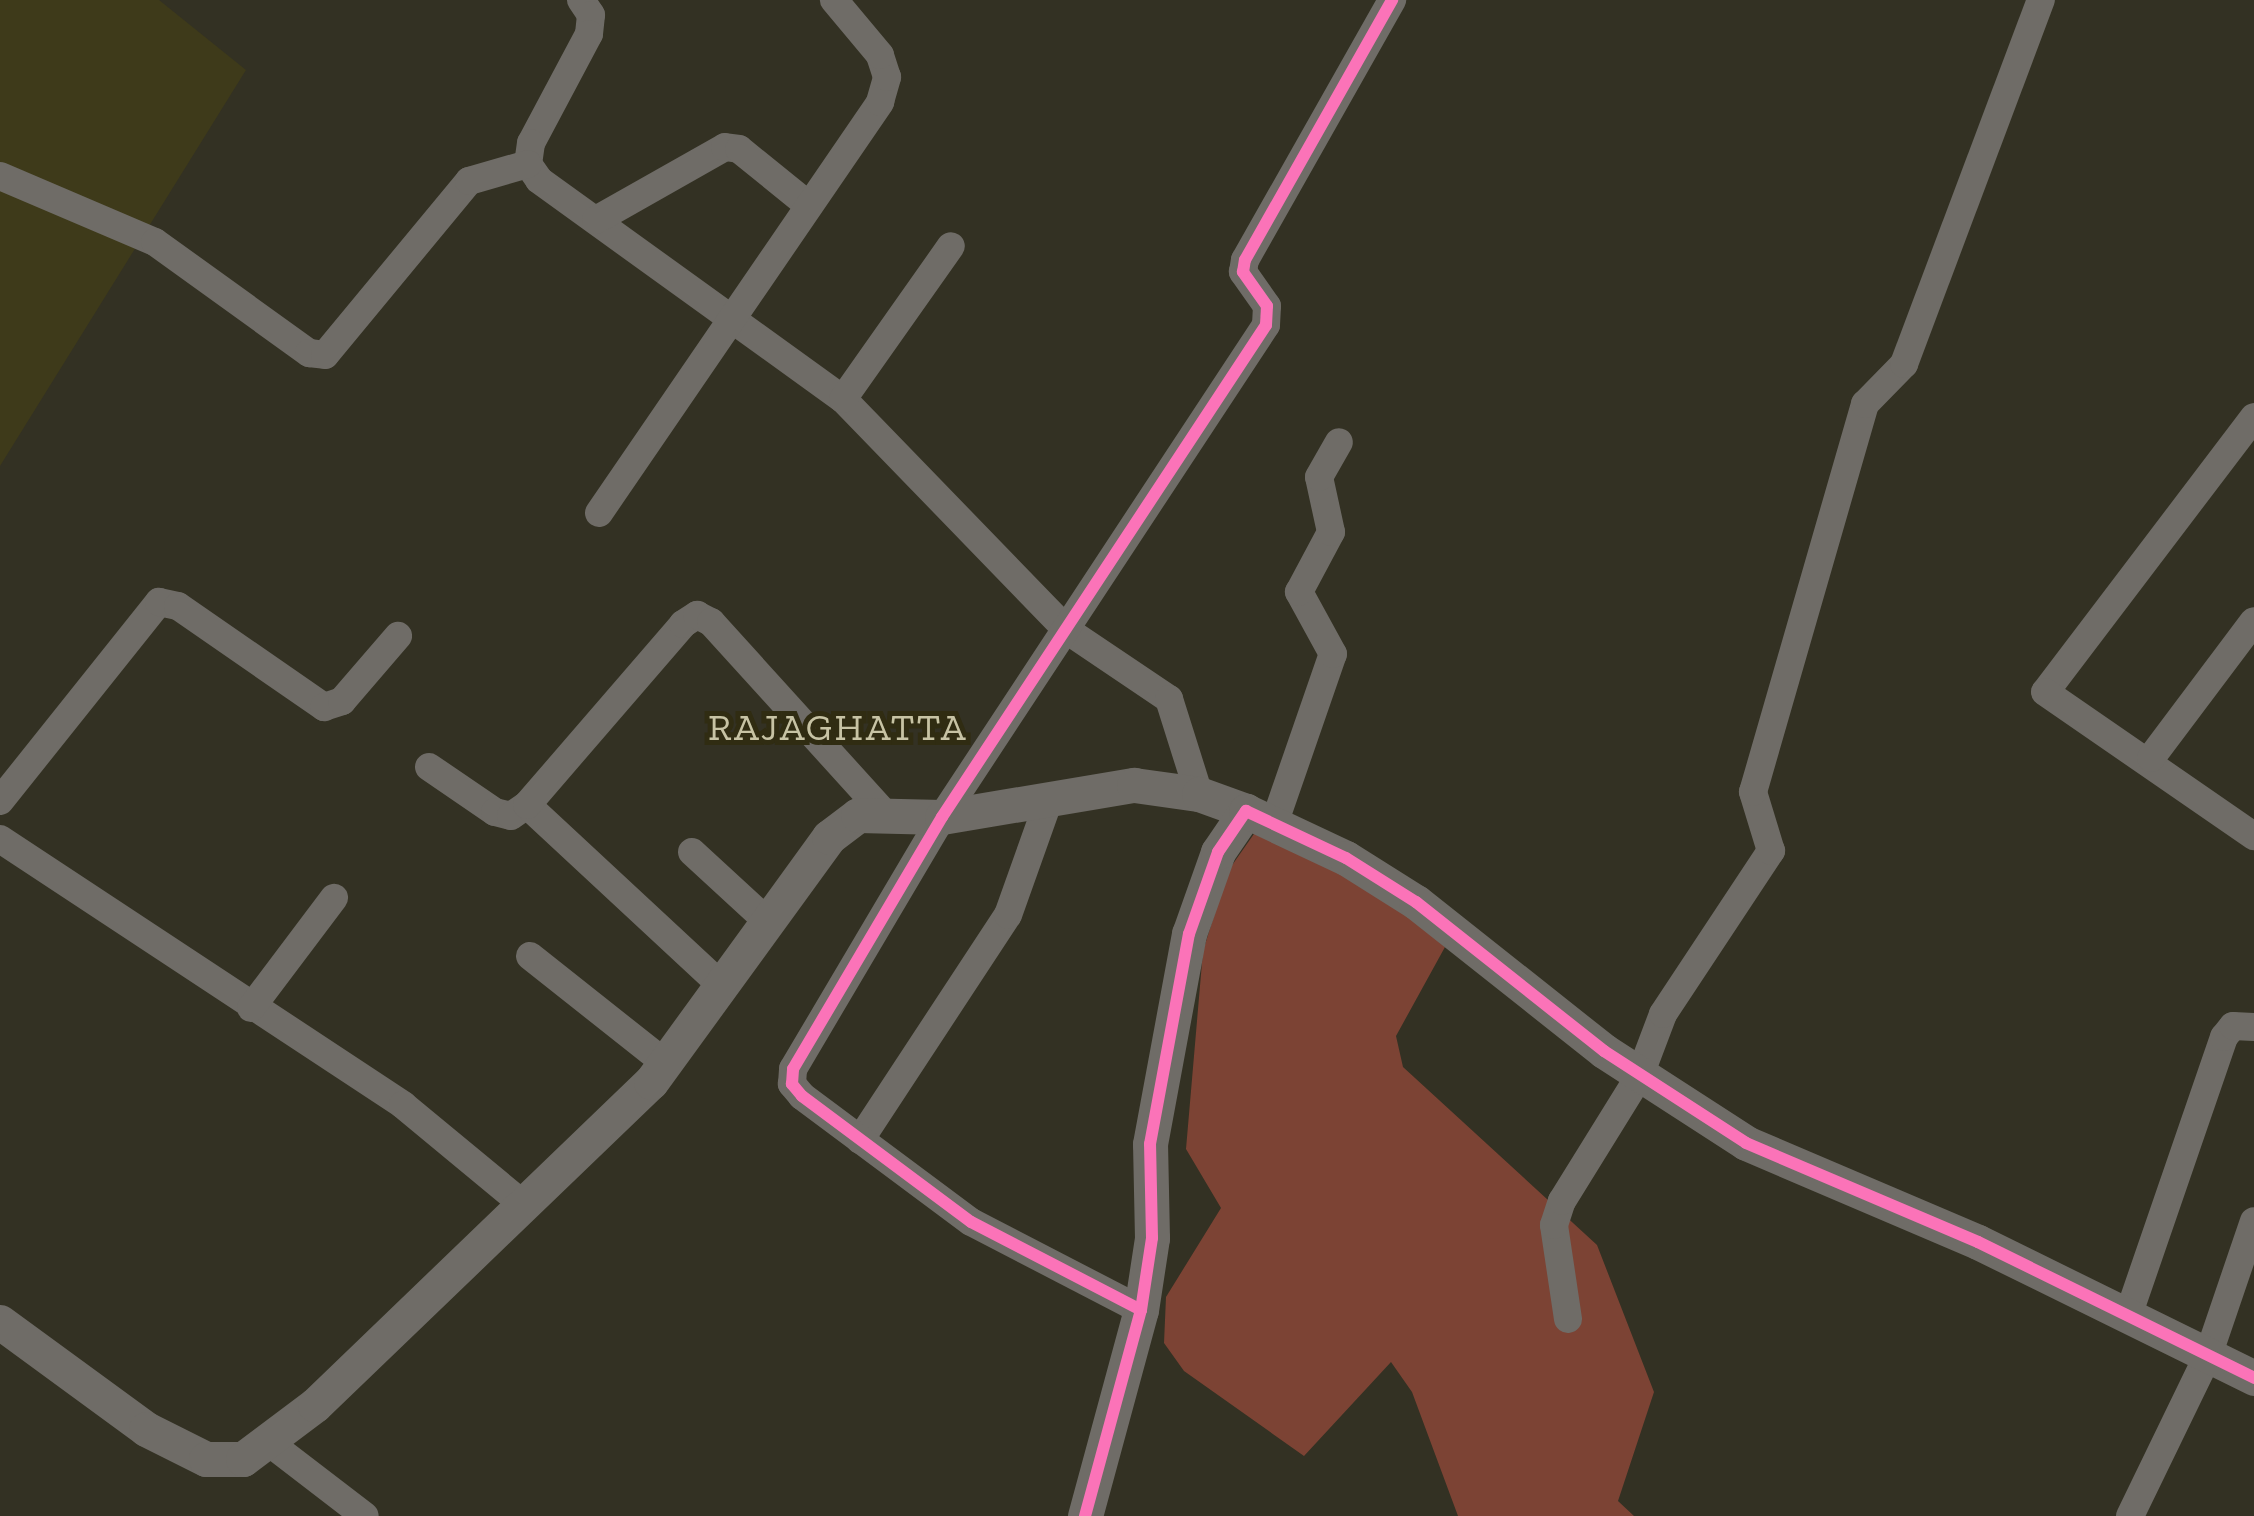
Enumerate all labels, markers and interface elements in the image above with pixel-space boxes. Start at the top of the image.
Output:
district label: RAJAGHATTA [708,705,968,751]

